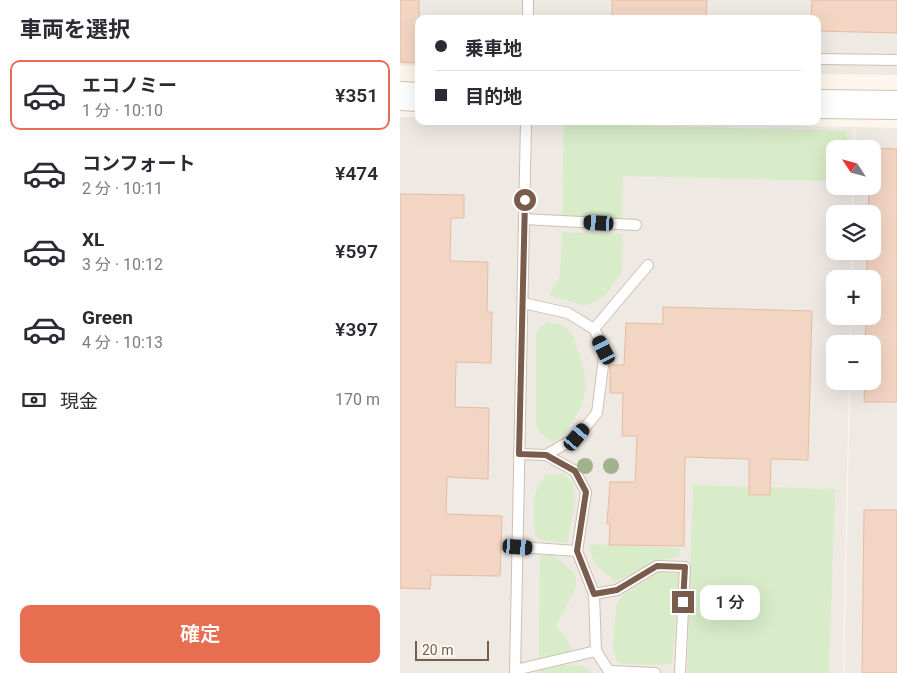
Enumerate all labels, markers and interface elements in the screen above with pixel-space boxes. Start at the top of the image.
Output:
text: 車両を選択 [20,17,130,42]
text: 乗車地 [465,37,522,60]
icon: car [22,73,67,118]
text: エコノミー [82,74,177,97]
text: ¥351 [335,84,378,107]
text: 目的地 [465,85,522,108]
text: 1 分 · 10:10 [82,101,163,120]
north arrow [826,140,881,195]
map controls [826,140,881,390]
icon: car [22,151,67,196]
text: コンフォート [82,152,195,175]
text: ¥474 [335,162,378,185]
text: 2 分 · 10:11 [82,179,163,198]
route start [514,189,536,211]
button: layers [826,205,881,260]
car [583,215,614,231]
text: XL [82,228,104,251]
icon: car [22,229,67,274]
text: ¥597 [335,240,378,263]
text: 3 分 · 10:12 [82,255,163,274]
button: + [826,270,881,325]
text: Green [82,306,133,329]
icon: car [22,307,67,352]
text: ¥397 [335,318,378,341]
text: 4 分 · 10:13 [82,333,163,352]
car [590,333,617,367]
button: − [826,335,881,390]
icon: cash [20,386,48,414]
text: 現金 [60,390,98,413]
text: 170 m [335,390,380,409]
car [561,421,592,453]
car [502,538,533,556]
callout: 1 分 [700,584,760,620]
route end [672,591,694,613]
text: 1 分 [715,593,745,612]
button: 確定 [20,605,380,663]
scale bar [415,638,489,661]
text: 20 m [422,642,454,658]

